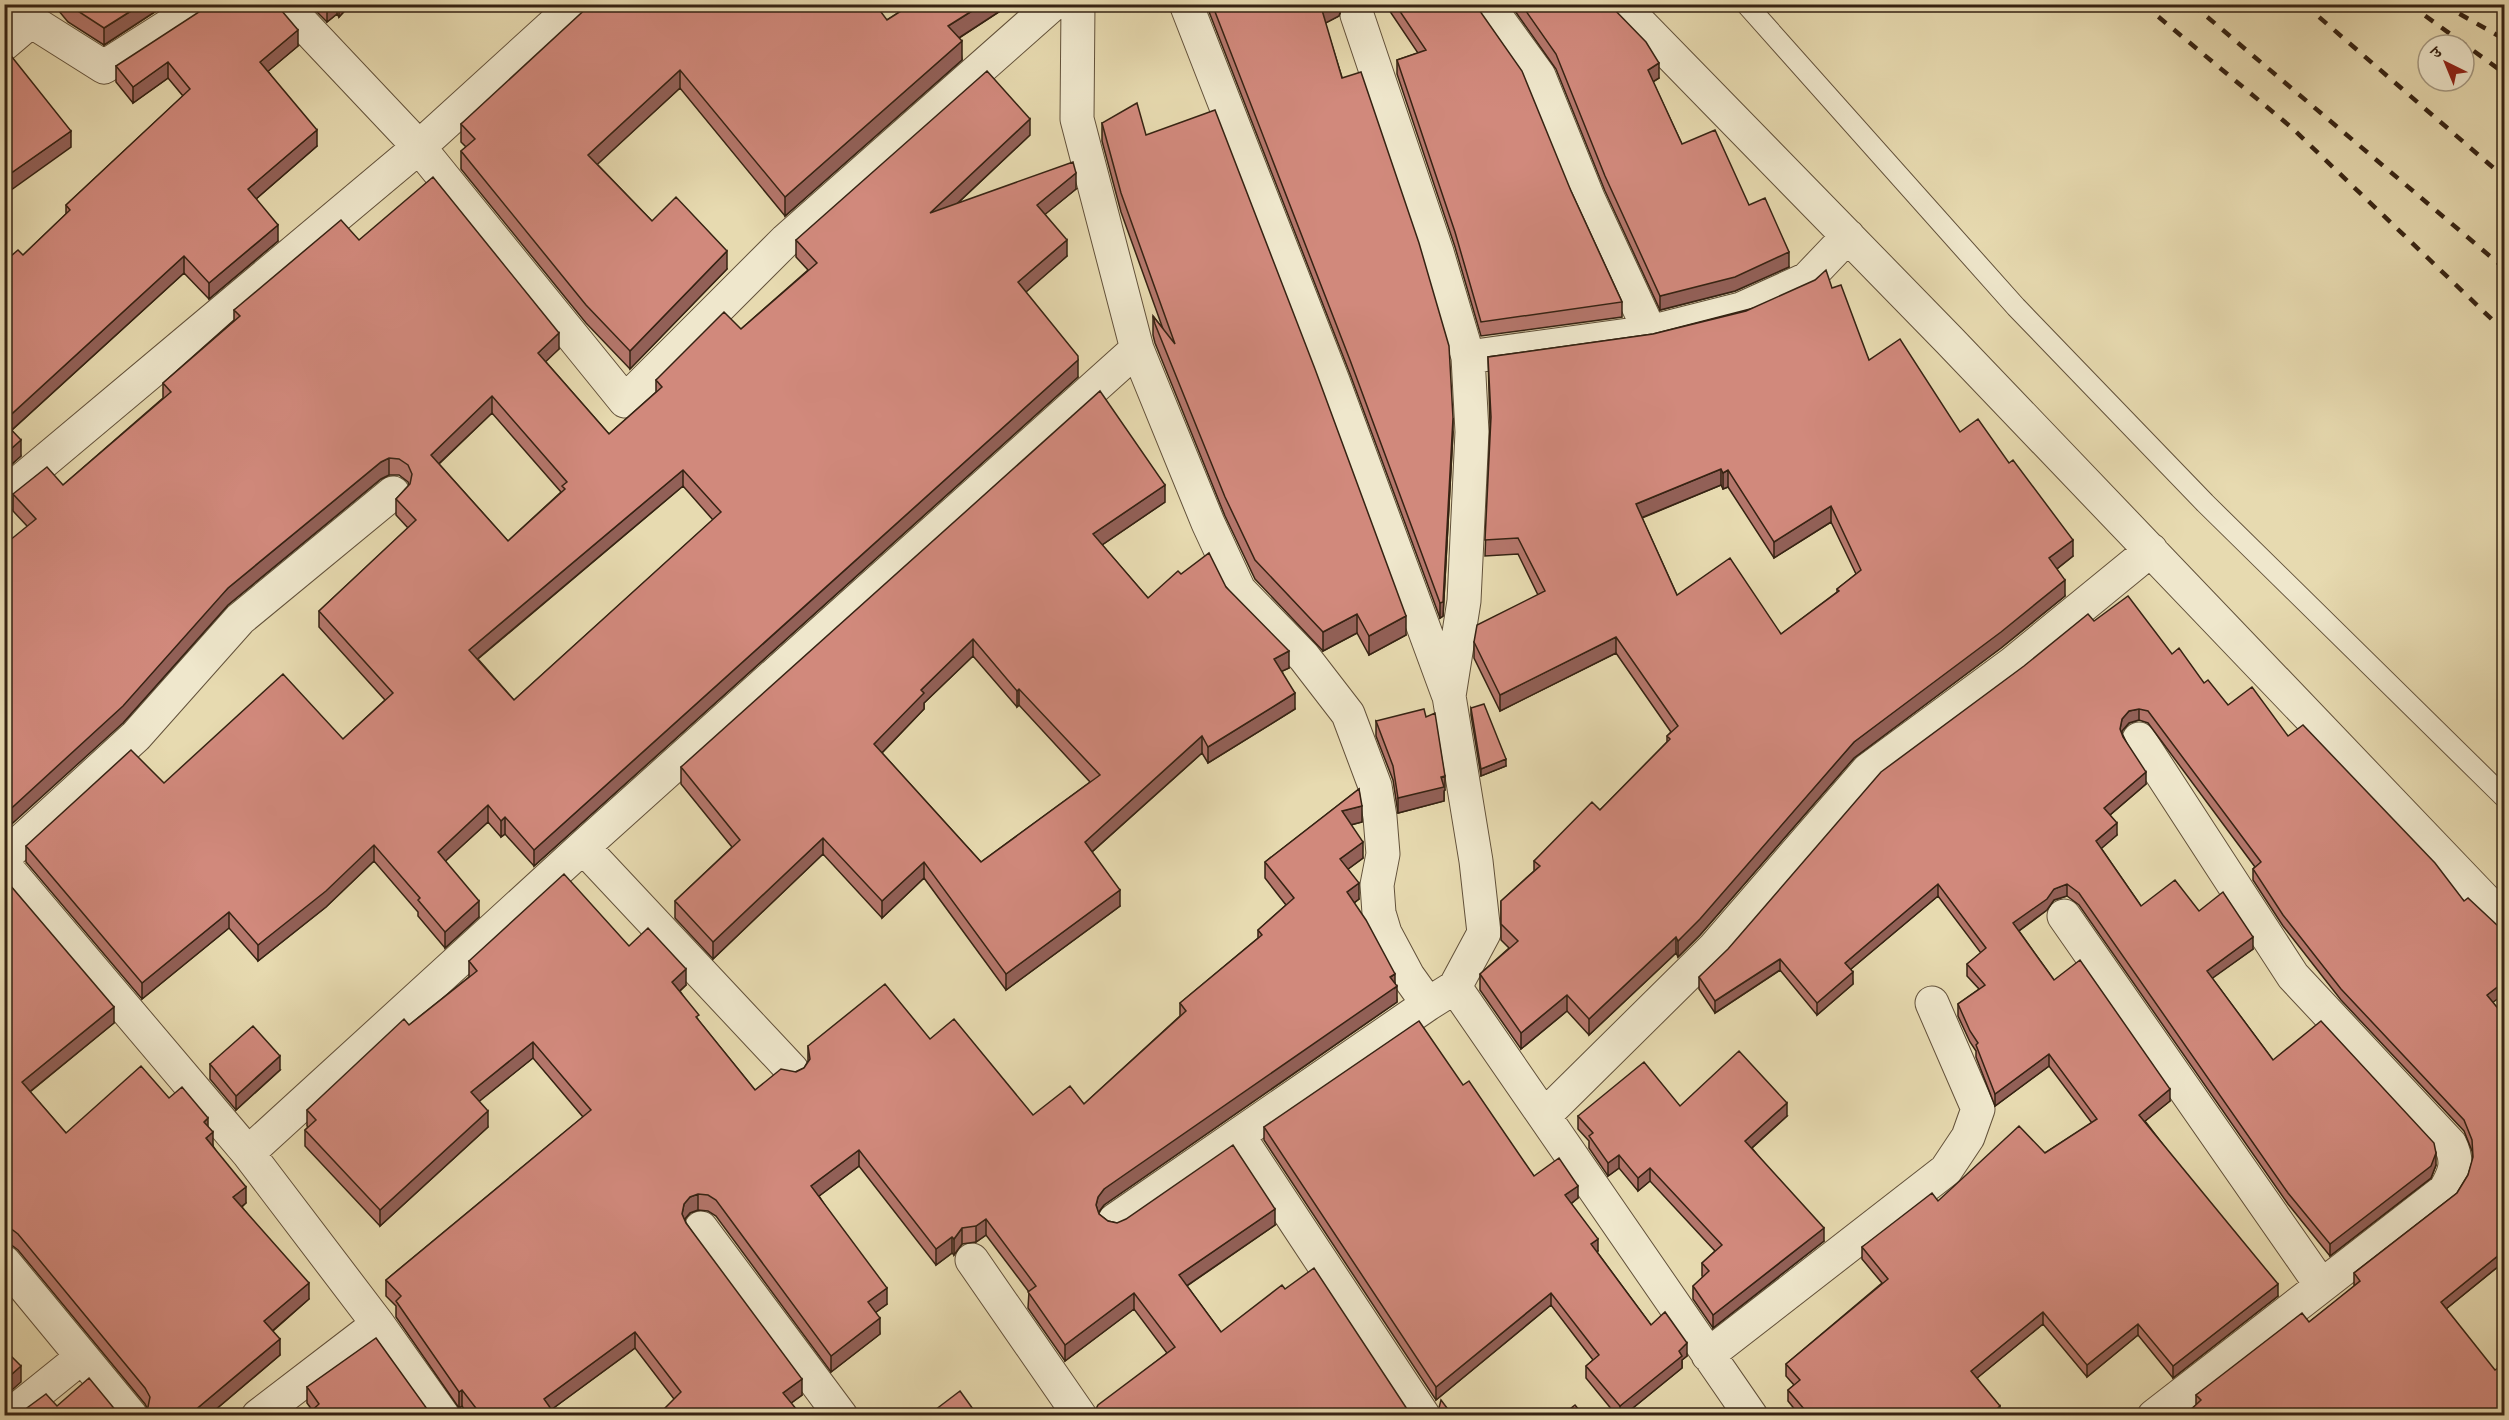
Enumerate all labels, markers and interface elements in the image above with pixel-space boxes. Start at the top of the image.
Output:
north arrow [2416,33,2476,93]
text: उ [2424,39,2448,64]

